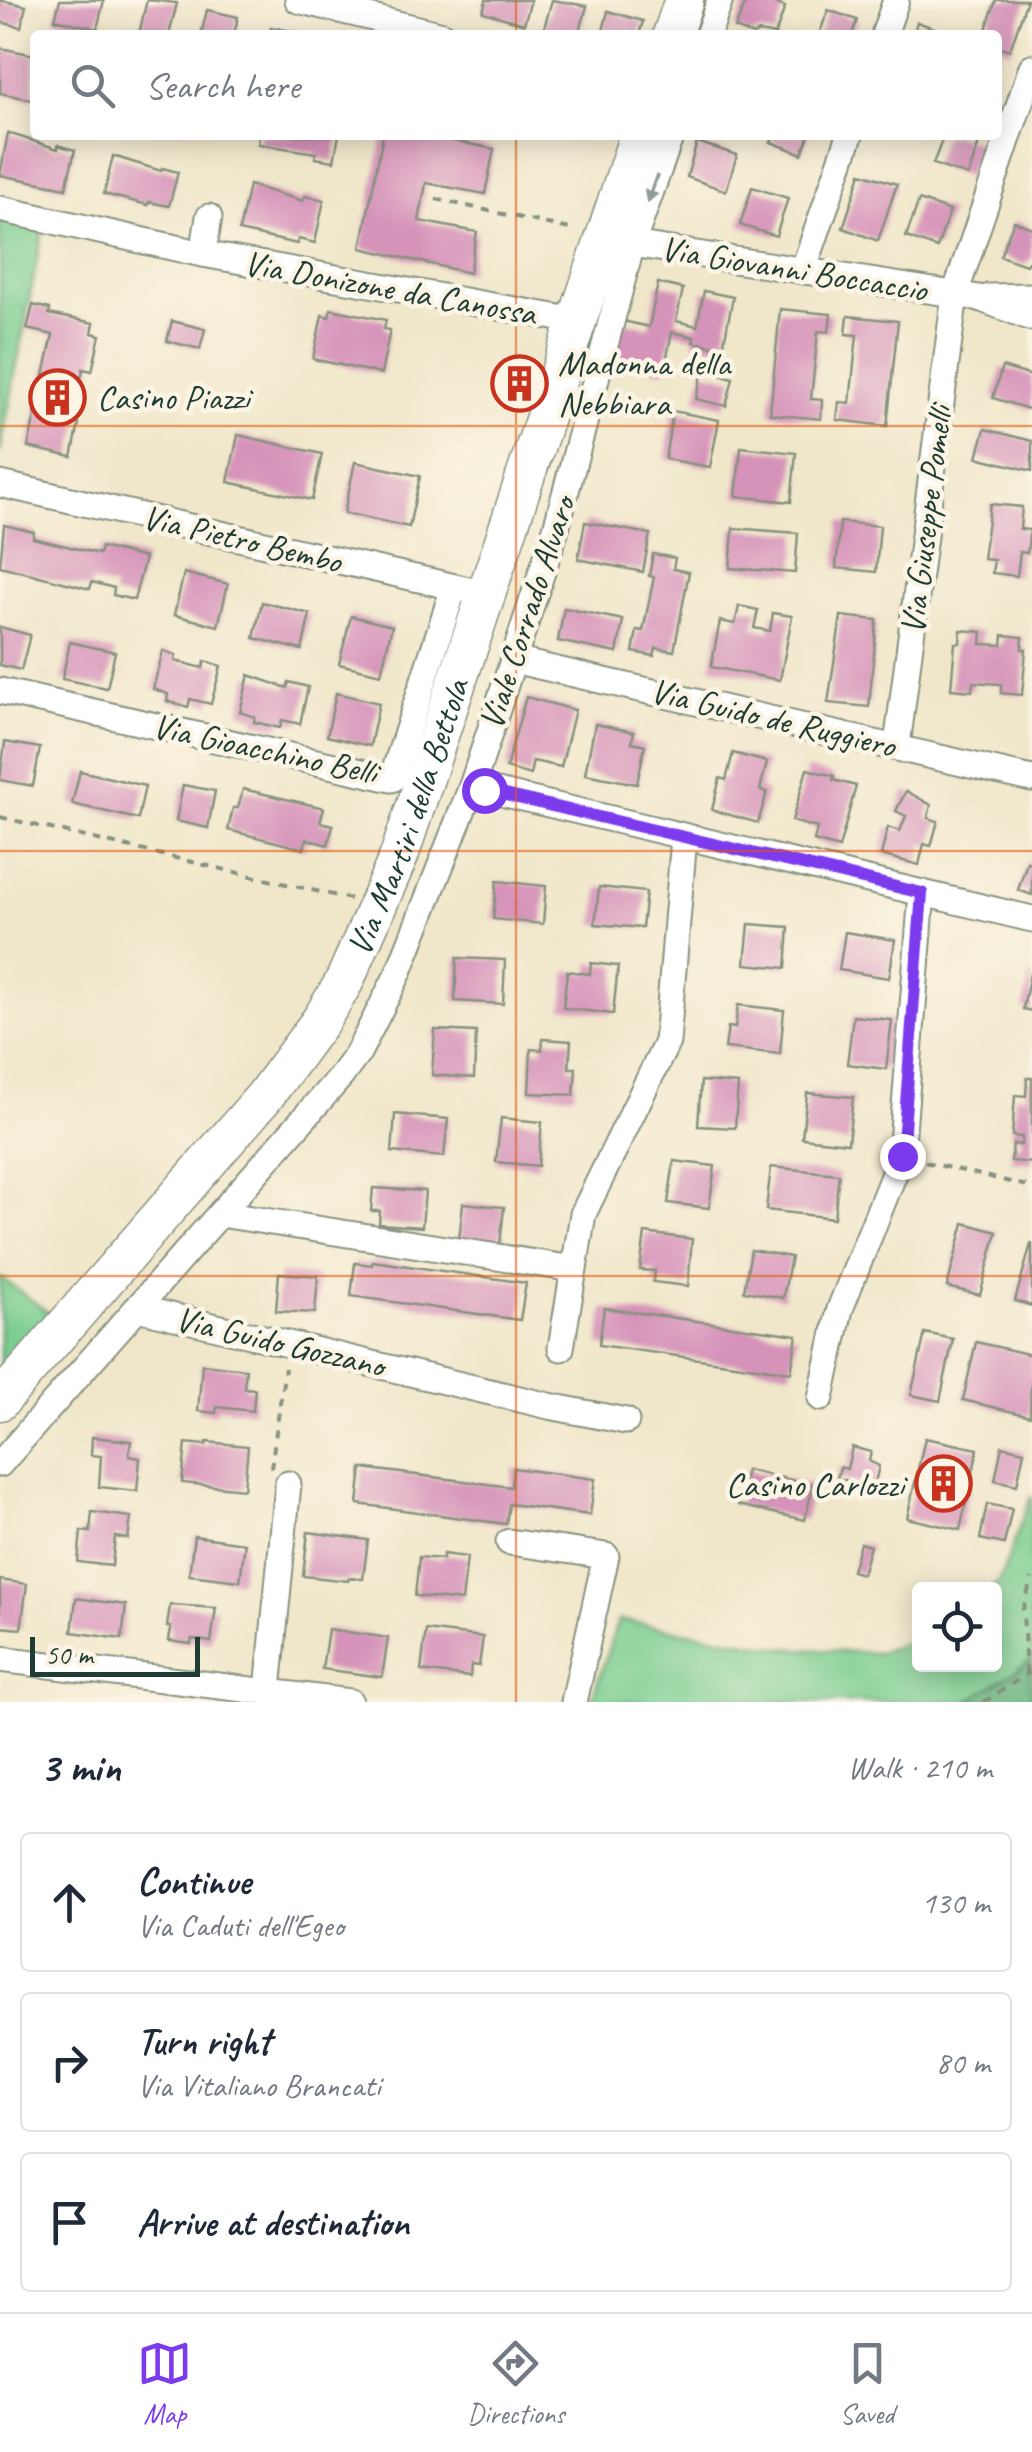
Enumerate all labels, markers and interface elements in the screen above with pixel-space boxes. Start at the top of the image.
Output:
search box [30,30,1002,140]
icon: search [65,58,120,113]
text: Search here [145,62,300,109]
one-way arrow [644,175,659,205]
street label: Via Giovanni Boccaccio [658,226,932,312]
street label: Via Donizone da Canossa [241,240,542,336]
place label: Madonna della Nebbiara [558,341,732,426]
building icon: Madonna della Nebbiara [489,353,549,413]
building icon: Casino Piazzi [28,367,88,427]
place label: Casino Piazzi [97,375,254,420]
street label: Via Giuseppe Pomelli [890,399,963,637]
street label: Viale Corrado Alvaro [468,488,587,735]
street label: Via Pietro Bembo [138,494,347,584]
street label: Via Guido de Ruggiero [646,668,901,768]
street label: Via Martiri della Bettola [336,670,480,962]
street label: Via Gioacchino Belli [149,703,386,796]
route start [462,768,508,814]
route end [880,1134,926,1180]
street label: Via Guido Gozzano [171,1296,392,1389]
building icon: Casino Carlozzi [913,1454,973,1514]
place label: Casino Carlozzi [726,1462,908,1507]
map controls [912,1582,1002,1672]
button: locate [912,1582,1002,1672]
scale bar [30,1632,200,1676]
text: 50 m [45,1637,93,1672]
text: 3 min [40,1741,120,1794]
text: Walk · 210 m [848,1747,992,1788]
text: Continue [137,1858,251,1905]
icon: ahead [42,1875,97,1930]
text: 130 m [921,1882,990,1923]
text: Via Caduti dell'Egeo [137,1905,344,1946]
text: Turn right [137,2018,271,2065]
icon: right [42,2035,97,2090]
text: 80 m [936,2042,990,2083]
text: Via Vitaliano Brancati [137,2065,381,2106]
icon: arrive [42,2195,97,2250]
text: Arrive at destination [137,2199,409,2246]
tab: Map [137,2336,192,2431]
tab: Directions [467,2336,565,2431]
tab: Saved [840,2336,895,2431]

